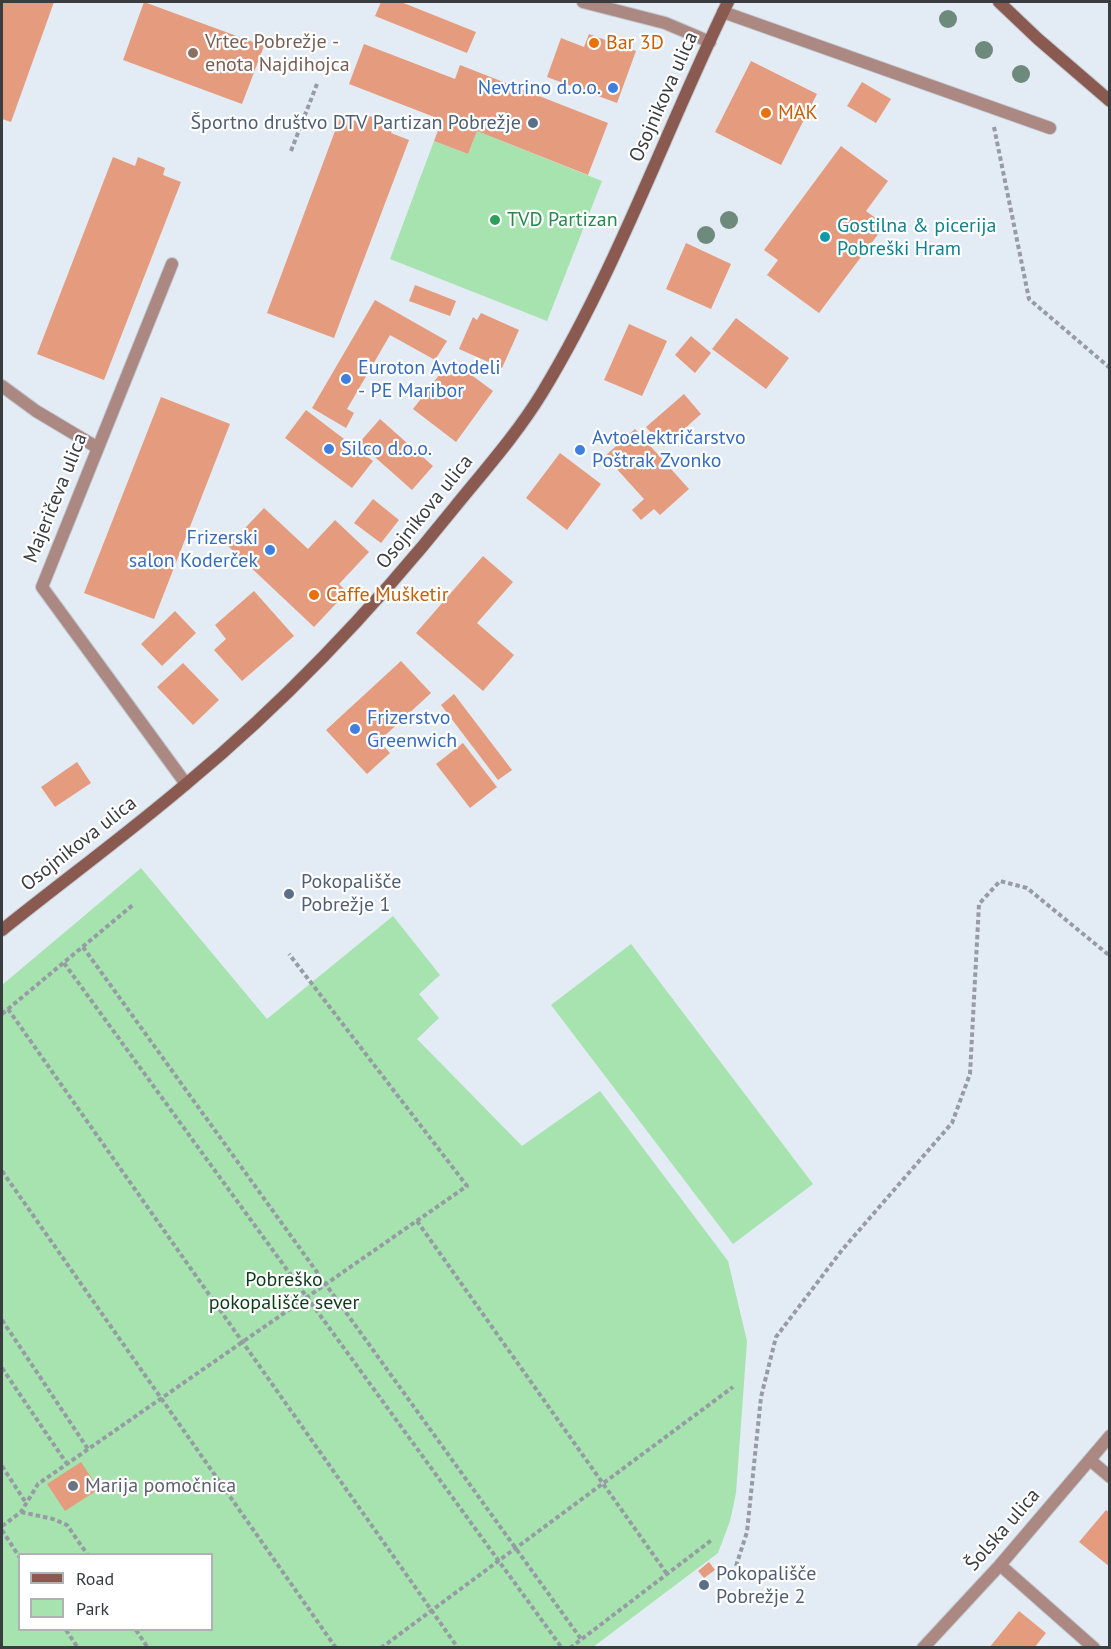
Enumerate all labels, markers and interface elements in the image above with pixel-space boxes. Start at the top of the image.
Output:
street label: Osojnikova ulica [625,28,703,166]
place label: Vrtec Pobrežje - enota Najdihojca [205,30,350,77]
place label: Bar 3D [606,31,664,55]
marker: Bar 3D [587,36,601,50]
marker: Vrtec Pobrežje - enota Najdihojca [186,46,200,60]
place label: Nevtrino d.o.o. [478,76,601,100]
marker: Nevtrino d.o.o. [606,81,620,95]
place label: MAK [778,101,818,125]
marker: MAK [759,106,773,120]
place label: Športno društvo DTV Partizan Pobrežje [190,111,521,135]
marker: Športno društvo DTV Partizan Pobrežje [526,116,540,130]
place label: TVD Partizan [507,208,618,232]
marker: TVD Partizan [488,213,502,227]
place label: Gostilna & picerija Pobreški Hram [837,214,996,261]
marker: Gostilna & picerija Pobreški Hram [818,230,832,244]
place label: Euroton Avtodeli - PE Maribor [358,356,501,403]
marker: Euroton Avtodeli - PE Maribor [339,372,353,386]
place label: Avtoelektričarstvo Poštrak Zvonko [592,426,746,473]
street label: Majeričeva ulica [19,430,93,566]
place label: Silco d.o.o. [341,437,432,461]
marker: Silco d.o.o. [322,442,336,456]
marker: Avtoelektričarstvo Poštrak Zvonko [573,443,587,457]
street label: Osojnikova ulica [372,450,478,574]
place label: Frizerski salon Koderček [129,526,258,573]
marker: Frizerski salon Koderček [263,543,277,557]
place label: Caffe Mušketir [326,583,448,607]
marker: Caffe Mušketir [307,588,321,602]
place label: Frizerstvo Greenwich [367,706,457,753]
marker: Frizerstvo Greenwich [348,722,362,736]
street label: Osojnikova ulica [16,791,142,897]
place label: Pokopališče Pobrežje 1 [301,870,401,917]
marker: Pokopališče Pobrežje 1 [282,887,296,901]
park label: Pobreško pokopališče sever [209,1268,359,1315]
place label: Marija pomočnica [85,1474,236,1498]
marker: Marija pomočnica [66,1479,80,1493]
street label: Šolska ulica [961,1484,1045,1576]
legend [18,1553,213,1631]
place label: Pokopališče Pobrežje 2 [716,1562,816,1609]
text: Road [76,1567,114,1590]
marker: Pokopališče Pobrežje 2 [697,1578,711,1592]
text: Park [76,1597,109,1620]

